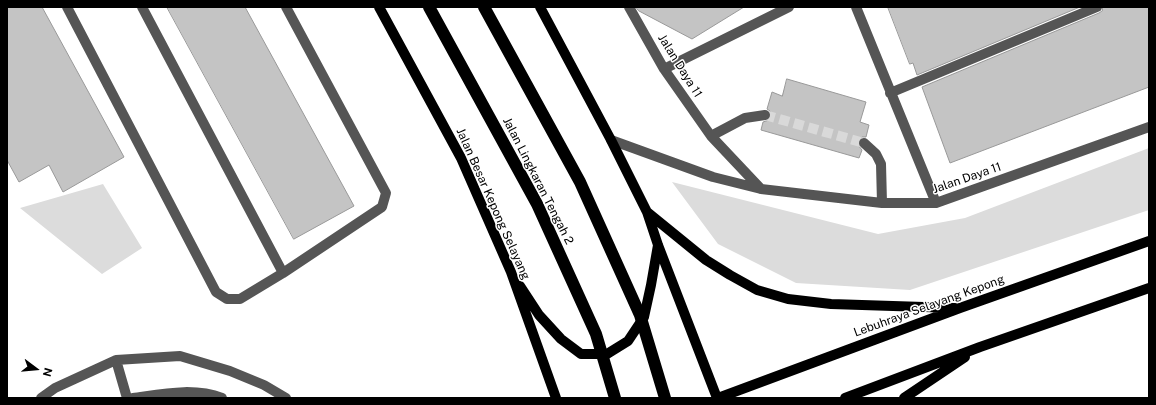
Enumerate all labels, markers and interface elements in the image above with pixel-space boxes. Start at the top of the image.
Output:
street label: Jalan Daya 11 [655,32,705,100]
street label: Jalan Lingkaran Tengah 2 [500,115,576,247]
street label: Jalan Besar Kepong Selayang [453,126,533,282]
street label: Jalan Daya 11 [931,160,1003,196]
street label: Lebuhraya Selayang Kepong [852,272,1006,340]
north arrow [16,349,56,389]
text: N [41,367,54,378]

